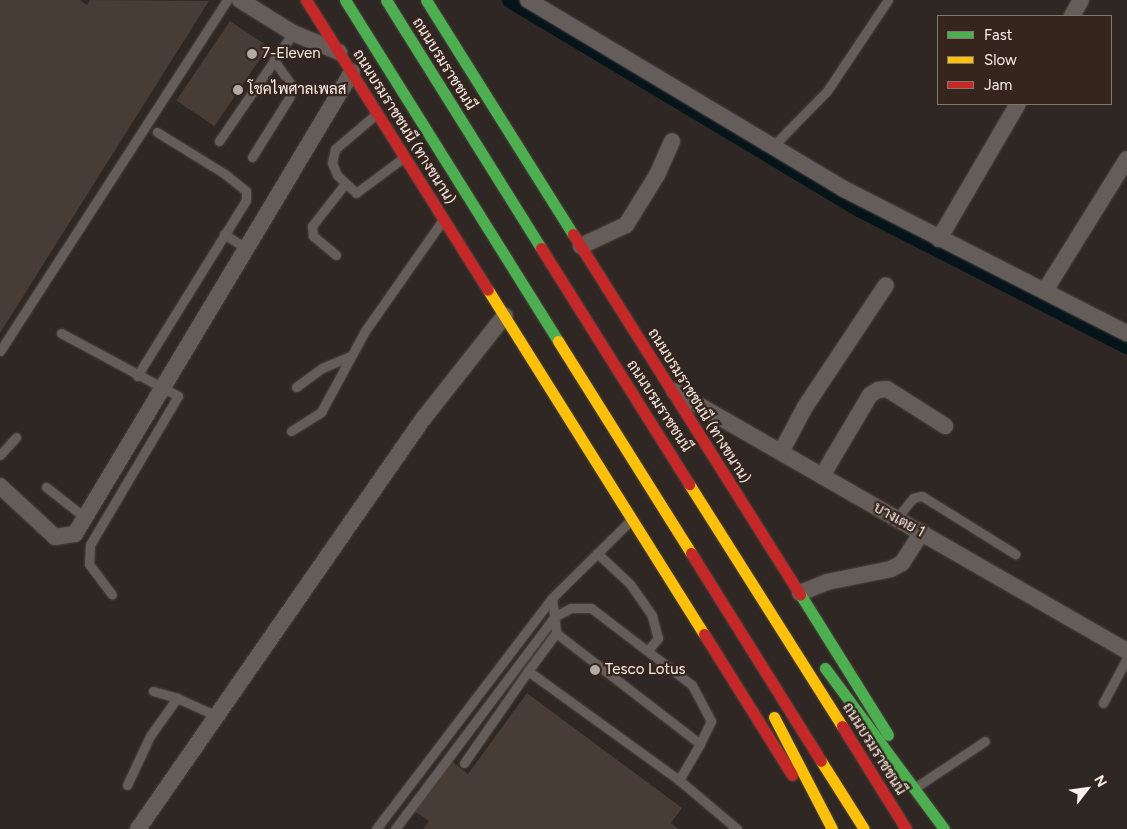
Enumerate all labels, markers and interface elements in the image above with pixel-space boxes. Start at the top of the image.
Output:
street label: ถนนบรมราชชนนี [408,14,480,114]
legend [937,15,1112,105]
text: Fast [984,26,1012,44]
place label: 7-Eleven [262,45,321,63]
street label: ถนนบรมราชชนนี (ทางขนาน) [349,46,459,208]
marker: 7-Eleven [246,48,258,60]
text: Slow [984,51,1017,69]
text: Jam [984,76,1012,94]
place label: โชคไพศาลเพลส [248,81,346,99]
marker: โชคไพศาลเพลส [232,84,244,96]
street label: ถนนบรมราชชนนี (ทางขนาน) [644,325,754,487]
street label: ถนนบรมราชชนนี [623,357,695,455]
street label: บางเตย 1 [870,499,928,541]
place label: Tesco Lotus [605,661,686,679]
marker: Tesco Lotus [589,664,601,676]
street label: ถนนบรมราชชนนี [838,699,910,799]
north arrow [1062,764,1112,814]
text: N [1090,772,1110,790]

